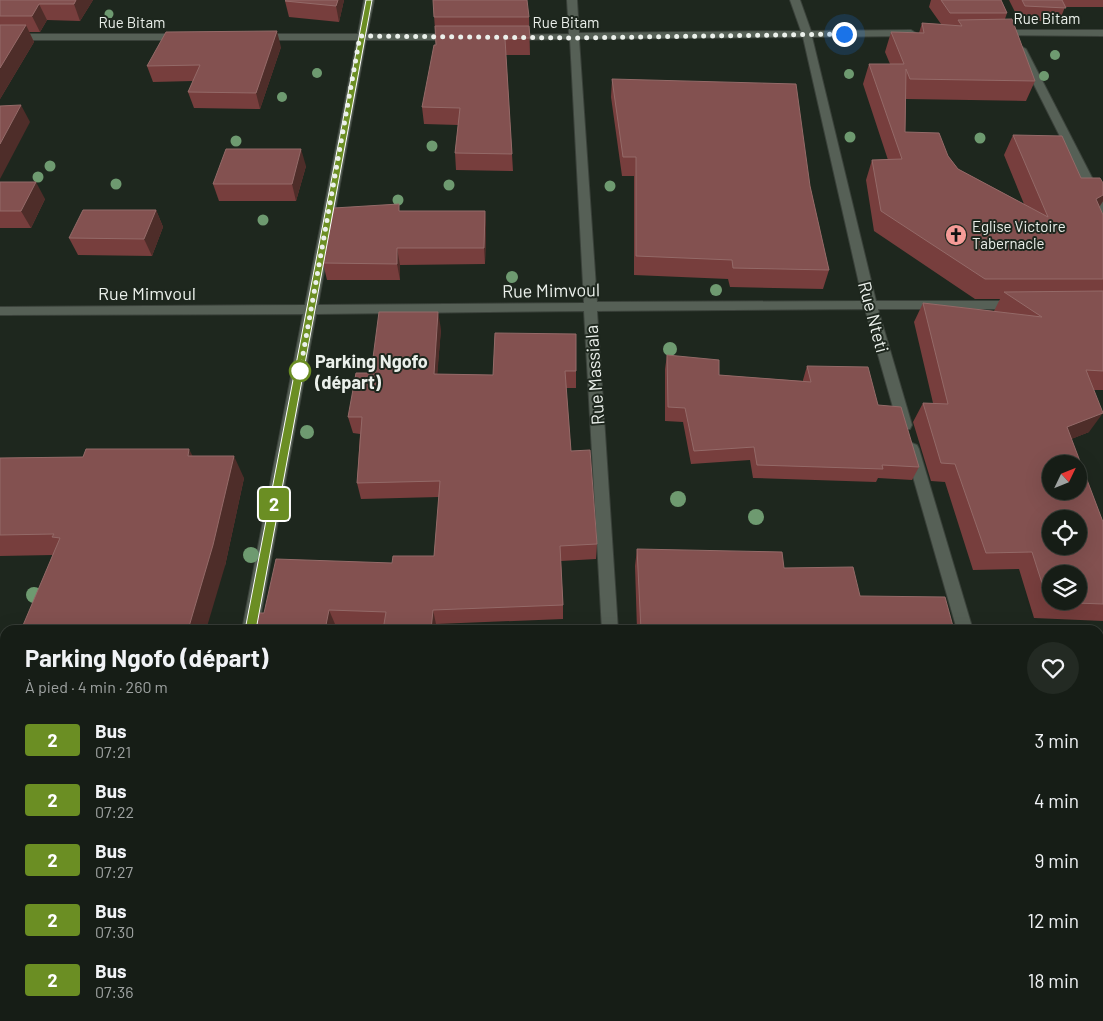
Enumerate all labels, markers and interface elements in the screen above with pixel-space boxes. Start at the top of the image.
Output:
street label: Rue Bitam [1014,9,1080,27]
street label: Rue Bitam [99,13,165,31]
street label: Rue Bitam [533,13,599,31]
your location [832,22,857,47]
place label: Eglise Victoire Tabernacle [972,217,1066,252]
church icon: Eglise Victoire Tabernacle [944,223,968,247]
street label: Rue Mimvoul [502,278,600,302]
street label: Rue Nteti [854,279,894,355]
street label: Rue Mimvoul [98,282,196,304]
street label: Rue Massiala [580,324,608,426]
place label: Parking Ngofo (départ) [314,350,428,393]
marker: Parking Ngofo (départ) [289,360,311,382]
north arrow [1042,455,1088,500]
map controls [1042,455,1087,610]
line badge: 2 [258,488,290,520]
text: 2 [269,493,279,515]
button: locate [1042,510,1087,555]
button: layers [1042,565,1087,610]
button: heart [1027,642,1079,694]
text: Parking Ngofo (départ) [25,643,268,672]
text: À pied · 4 min · 260 m [25,677,168,696]
text: Bus [95,719,127,742]
text: 2 [47,729,58,751]
text: 3 min [1035,729,1079,752]
text: 07:21 [95,742,131,761]
text: Bus [95,779,127,802]
text: 2 [47,789,58,811]
text: 4 min [1034,789,1079,812]
text: 07:22 [95,802,134,821]
text: Bus [95,839,127,862]
text: 2 [47,849,58,871]
text: 9 min [1035,849,1079,872]
text: 07:27 [95,862,133,881]
text: Bus [95,899,127,922]
text: 2 [47,909,58,931]
text: 12 min [1028,909,1079,932]
text: 07:30 [95,922,134,941]
text: Bus [95,959,127,982]
text: 2 [47,969,58,991]
text: 18 min [1028,969,1079,992]
text: 07:36 [95,982,134,1001]

